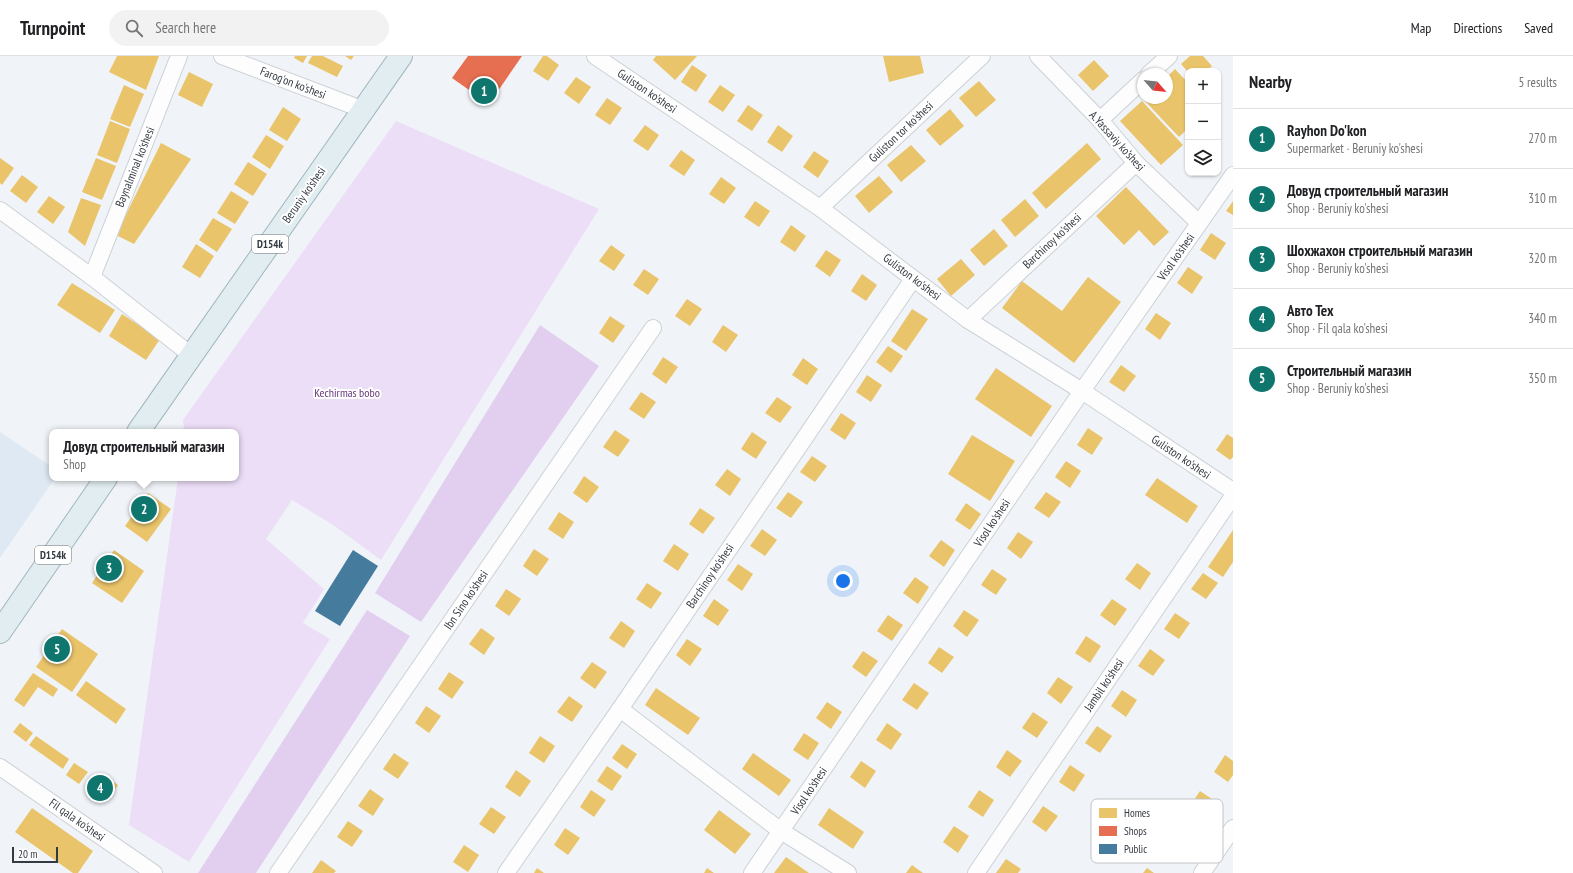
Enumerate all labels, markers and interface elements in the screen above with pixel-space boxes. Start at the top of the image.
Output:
search box [109,10,389,46]
text: Turnpoint [20,16,85,40]
icon: search [123,17,145,39]
text: Search here [155,18,216,37]
text: Map [1411,19,1431,37]
text: Directions [1453,19,1502,37]
text: Saved [1524,19,1553,37]
street label: Farog'on ko'shesi [258,63,328,102]
street label: Guliston ko'shesi [615,65,680,116]
north arrow [1137,68,1173,104]
map controls [1185,68,1221,176]
button: + [1185,68,1221,104]
text: Nearby [1249,71,1292,93]
text: 5 results [1518,74,1557,91]
pin: 1 [471,76,497,106]
street label: Guliston tor ko'shesi [865,98,936,165]
button: − [1185,104,1221,140]
street label: A.Yassaviy ko'shesi [1086,107,1148,174]
text: Rayhon Do'kon [1287,121,1366,140]
street label: Baynalminal ko'shesi [112,124,157,209]
text: 1 [1259,130,1265,147]
text: 270 m [1528,130,1557,147]
button: layers [1185,140,1221,176]
text: Supermarket · Beruniy ko'shesi [1287,140,1423,157]
street label: Beruniy ko'shesi [279,164,328,226]
text: Довуд строительный магазин [1287,181,1448,200]
text: 2 [1259,190,1265,207]
text: 310 m [1528,190,1557,207]
text: Shop · Beruniy ko'shesi [1287,200,1389,217]
street label: Barchinoy ko'shesi [1019,210,1084,272]
street label: Visol ko'shesi [1153,230,1197,284]
road number: D154k [252,235,288,253]
text: Шохжахон строительный магазин [1287,241,1473,260]
street label: Guliston ko'shesi [880,250,944,303]
text: 3 [1259,250,1265,267]
text: 320 m [1528,250,1557,267]
text: Shop · Beruniy ko'shesi [1287,260,1389,277]
text: Авто Тех [1287,301,1334,320]
text: 4 [1259,310,1265,327]
text: 340 m [1528,310,1557,327]
text: Shop · Fil qala ko'shesi [1287,320,1388,337]
text: Строительный магазин [1287,361,1412,380]
text: 5 [1259,370,1265,387]
text: 350 m [1528,370,1557,387]
text: Shop · Beruniy ko'shesi [1287,380,1389,397]
park label: Kechirmas bobo [314,385,380,400]
popup [49,429,239,481]
street label: Guliston ko'shesi [1149,431,1214,482]
text: Довуд строительный магазин [63,437,225,456]
text: Shop [63,456,86,473]
pin: 2 [131,494,157,524]
street label: Visol ko'shesi [970,496,1013,550]
street label: Barchinoy ko'shesi [683,541,737,611]
road number: D154k [35,546,71,564]
pin: 3 [96,553,122,583]
street label: Ibn Sino ko'shesi [440,567,491,632]
your location [833,571,853,591]
pin: 5 [44,634,70,664]
street label: Jambil ko'shesi [1080,656,1127,715]
street label: Visol ko'shesi [787,764,830,818]
pin: 4 [87,773,113,803]
street label: Fil qala ko'shesi [46,795,108,844]
legend [1091,799,1223,863]
text: Homes [1124,806,1150,820]
text: Shops [1124,824,1147,838]
text: Public [1124,842,1147,856]
scale bar [12,845,58,864]
text: 20 m [18,847,37,861]

